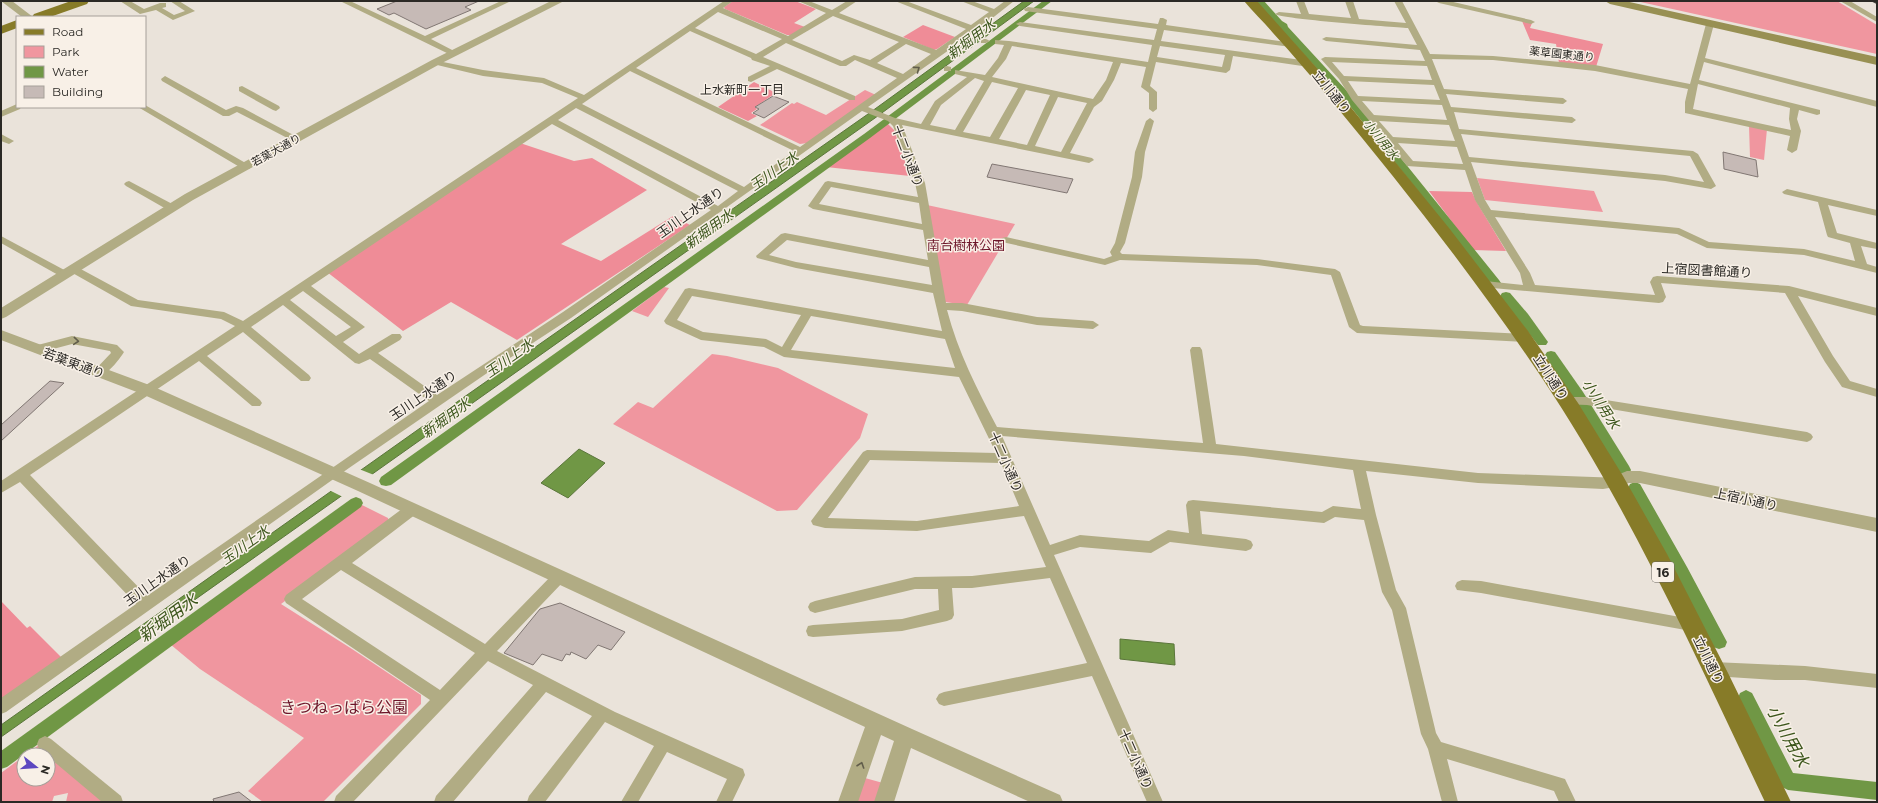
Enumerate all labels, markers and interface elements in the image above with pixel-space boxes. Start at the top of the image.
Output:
water label: 新堀用水 [943,14,1000,63]
legend [16,16,146,108]
text: Road [52,24,83,39]
text: Park [52,44,80,59]
street label: 薬草園東通り [1528,44,1596,64]
text: Water [52,64,89,79]
one-way arrow [912,67,919,74]
street label: 立川通り [1309,67,1355,117]
district label: 上水新町一丁目 [700,82,784,97]
text: Building [52,84,103,99]
water label: 小川用水 [1360,116,1403,164]
street label: 十二小通り [889,123,927,189]
street label: 若葉大通り [249,131,303,169]
water label: 玉川上水 [746,146,804,194]
street label: 玉川上水通り [653,183,727,241]
water label: 新堀用水 [681,204,739,253]
park label: 南台樹林公園 [927,237,1005,253]
street label: 上宿図書館通り [1661,260,1753,280]
water label: 玉川上水 [481,333,539,381]
one-way arrow [73,337,79,346]
street label: 若葉東通り [41,344,107,382]
street label: 立川通り [1530,351,1572,403]
street label: 玉川上水通り [386,367,460,423]
water label: 小川用水 [1578,376,1625,434]
water label: 新堀用水 [418,393,476,442]
street label: 十二小通り [985,429,1027,495]
street label: 上宿小通り [1713,484,1779,514]
water label: 玉川上水 [217,520,275,568]
street label: 玉川上水通り [120,551,194,609]
road number: 16 [1652,562,1674,582]
water label: 新堀用水 [135,589,203,646]
street label: 立川通り [1690,633,1728,687]
park label: きつねっぱら公園 [280,698,408,717]
water label: 小川用水 [1763,701,1814,772]
street label: 十二小通り [1115,726,1157,792]
north arrow [16,747,56,787]
one-way arrow [857,762,865,769]
text: N [38,764,54,776]

